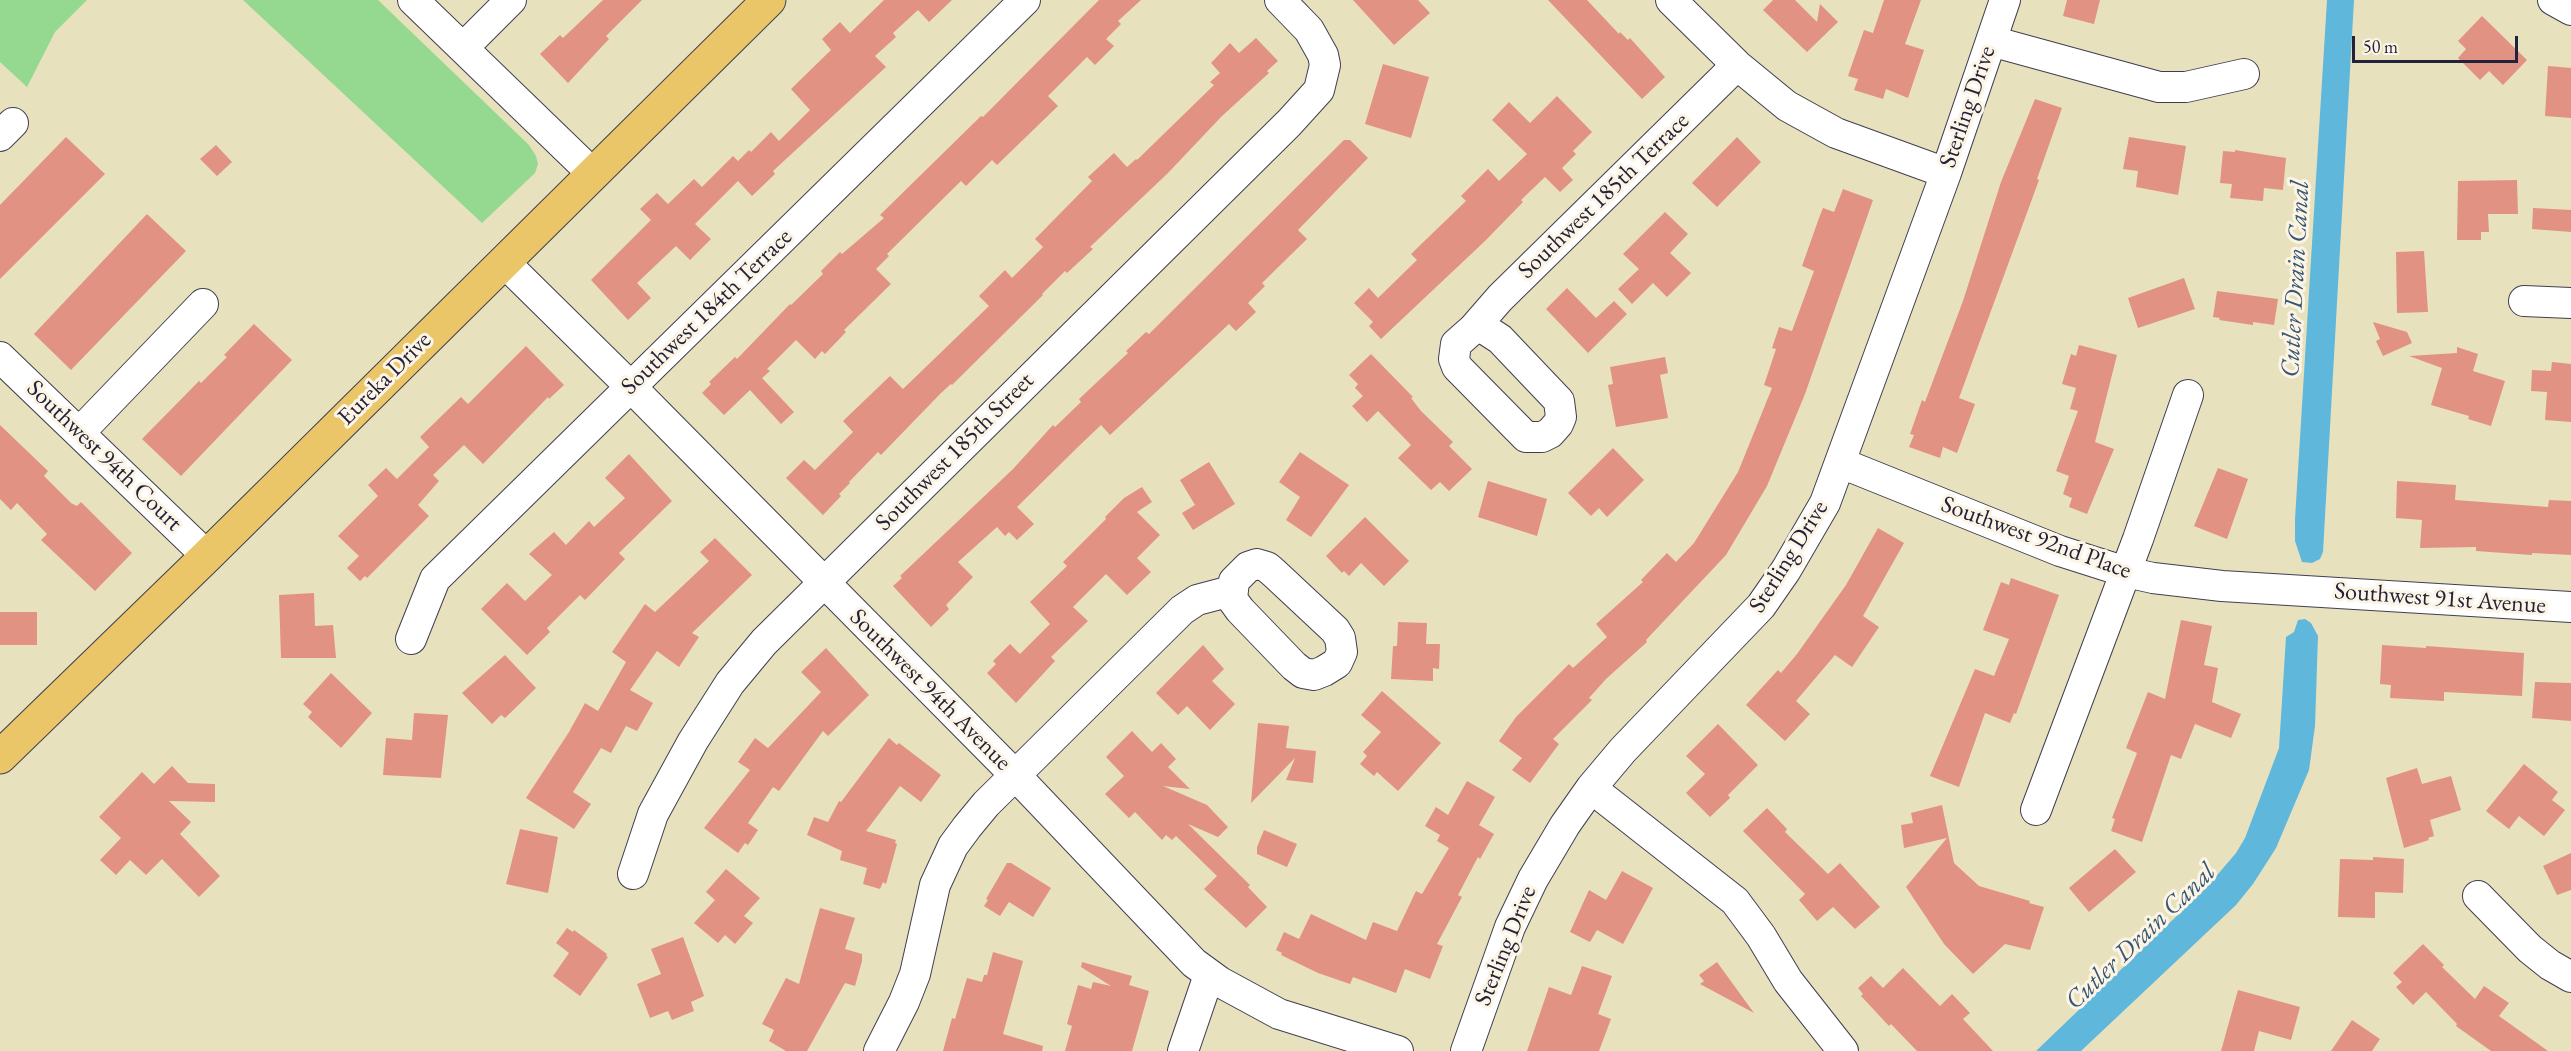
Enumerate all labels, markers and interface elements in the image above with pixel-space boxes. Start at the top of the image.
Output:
scale bar [2355,24,2522,62]
text: 50 m [2363,35,2398,58]
street label: Sterling Drive [1934,42,2002,172]
street label: Southwest 185th Terrace [1512,107,1696,285]
water label: Cutler Drain Canal [2275,180,2317,378]
street label: Southwest 184th Terrace [615,223,799,401]
street label: Eureka Drive [332,326,438,432]
street label: Southwest 185th Street [870,367,1040,537]
street label: Southwest 94th Court [20,374,188,538]
street label: Southwest 92nd Place [1937,490,2135,586]
street label: Sterling Drive [1743,496,1835,618]
street label: Southwest 91st Avenue [2333,577,2547,621]
street label: Southwest 94th Avenue [843,603,1017,777]
water label: Cutler Drain Canal [2059,857,2223,1017]
street label: Sterling Drive [1469,882,1543,1010]

